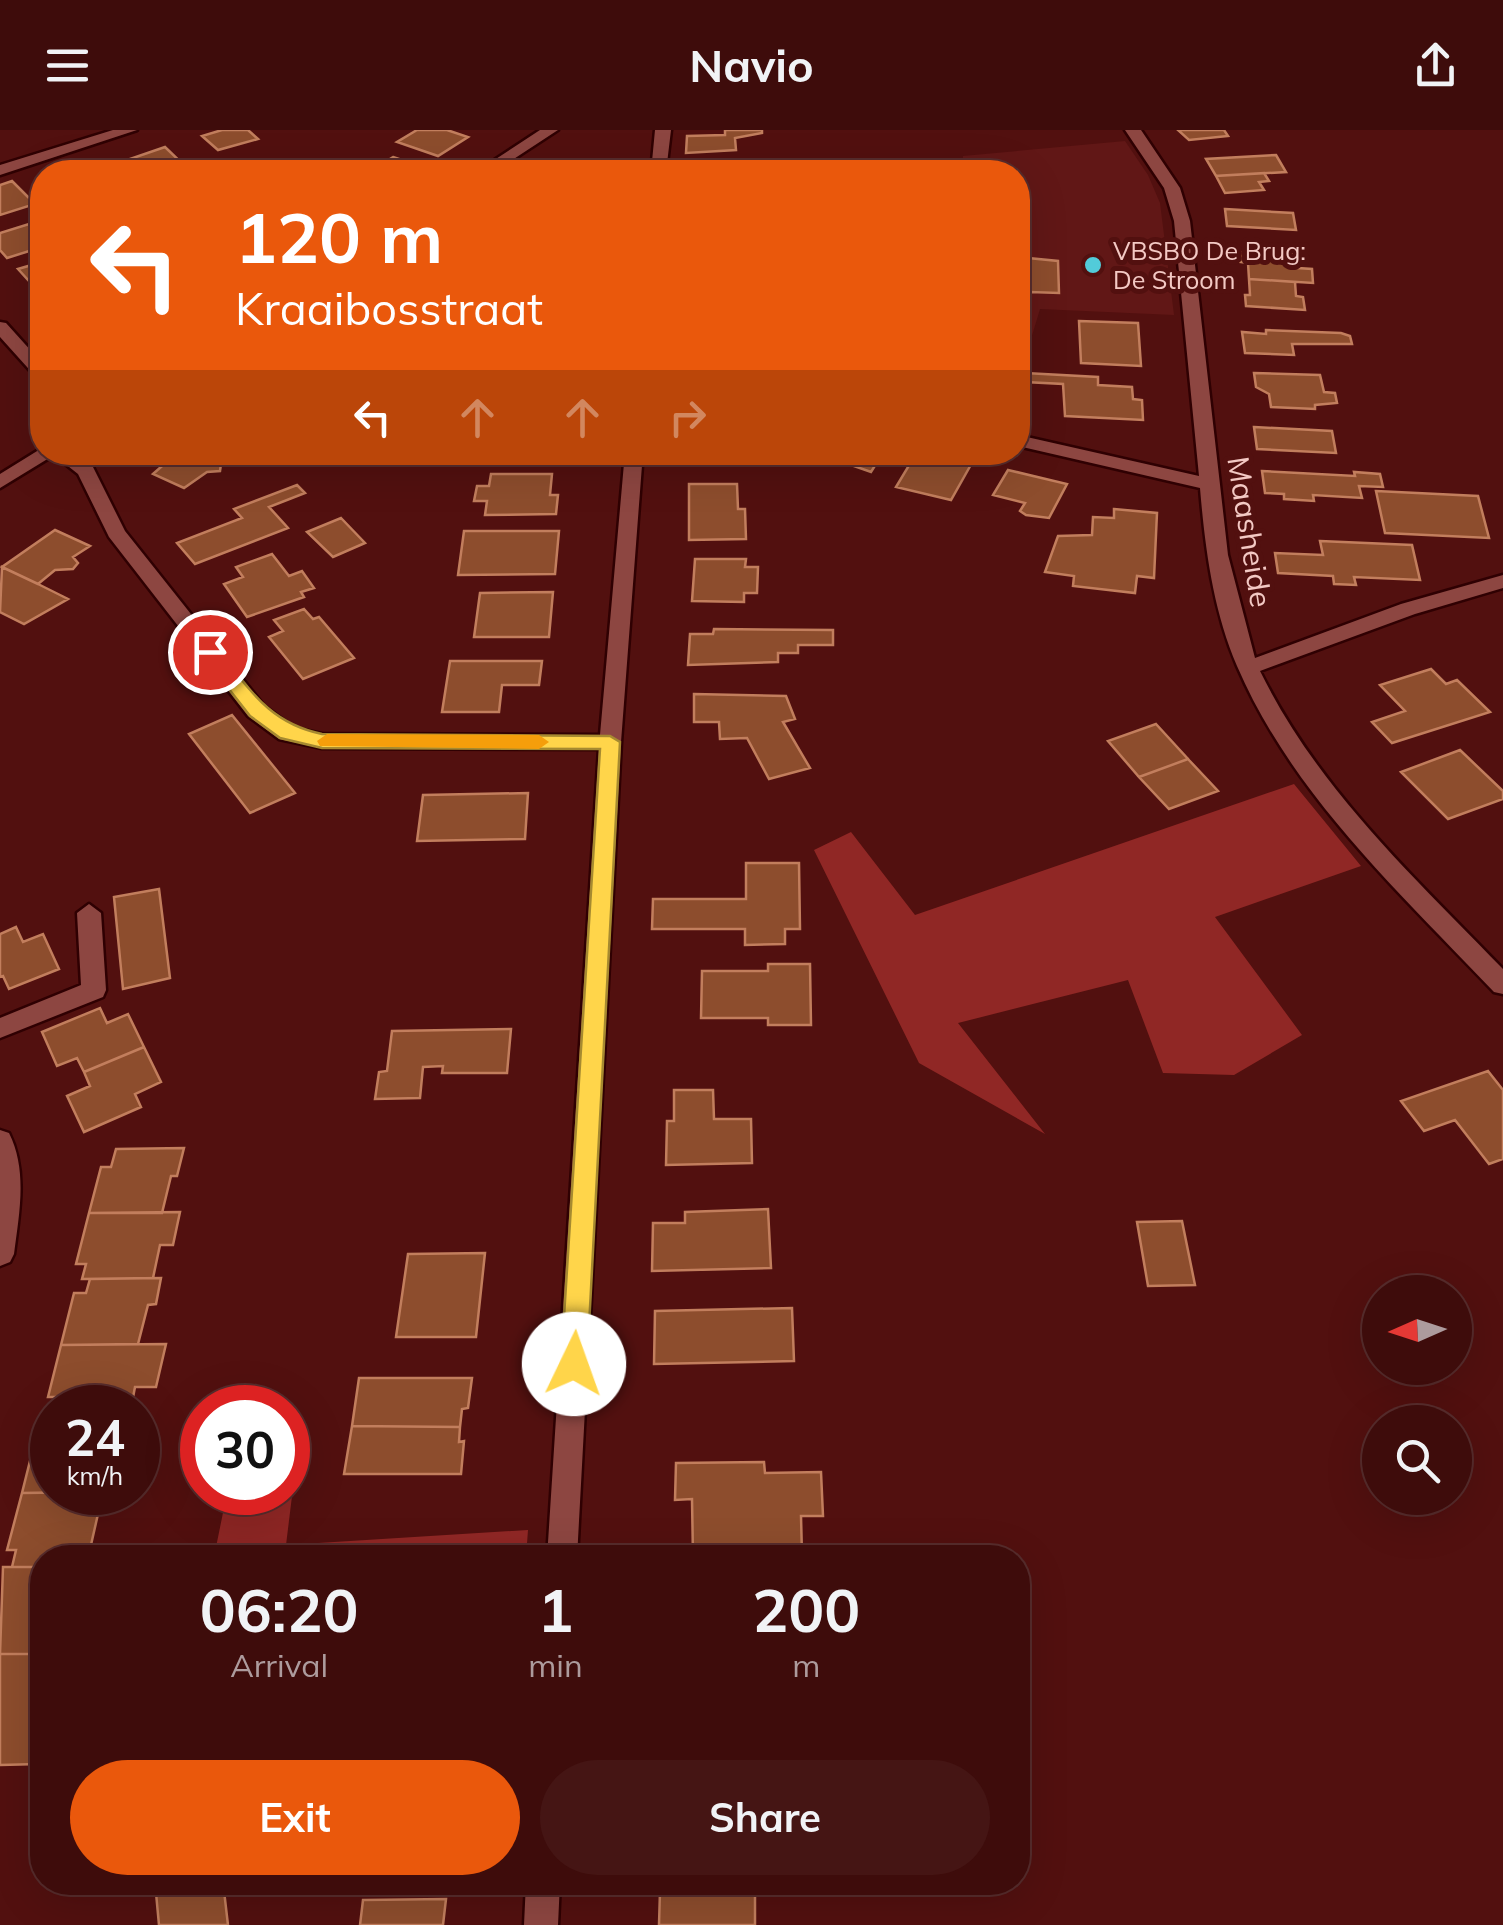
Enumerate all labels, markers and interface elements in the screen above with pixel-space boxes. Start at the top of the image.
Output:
text: Navio [689,37,814,93]
icon: menu [40,38,95,93]
icon: share [1408,38,1463,93]
text: 120 m [235,193,443,281]
icon: left [70,200,200,330]
place label: VBSBO De Brug: De Stroom [1113,235,1306,295]
marker: VBSBO De Brug: De Stroom [1082,254,1104,276]
text: Kraaibosstraat [235,280,543,336]
icon: left [345,390,400,445]
icon: ahead [450,390,505,445]
icon: ahead [555,390,610,445]
icon: right [660,390,715,445]
street label: Maasheide [1219,454,1281,610]
pin [168,610,253,695]
icon: arrive [183,625,238,680]
north arrow [1362,1275,1472,1385]
map controls [1362,1275,1472,1515]
position arrow [522,1312,626,1416]
speed limit sign: 30 [180,1385,310,1515]
button: search [1362,1405,1472,1515]
text: 24 [65,1406,125,1469]
text: km/h [67,1460,123,1491]
text: 06:20 [200,1572,359,1647]
text: 1 [537,1572,573,1647]
text: 200 [752,1572,860,1647]
text: Arrival [230,1645,328,1685]
text: min [528,1645,583,1685]
text: m [792,1645,820,1685]
button: Exit [70,1760,520,1875]
button: Share [540,1760,990,1875]

